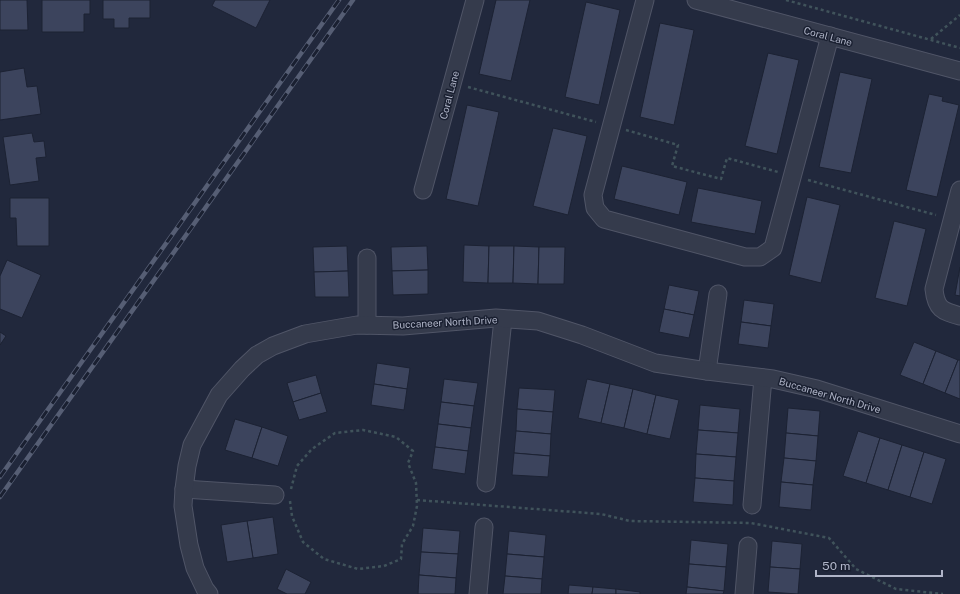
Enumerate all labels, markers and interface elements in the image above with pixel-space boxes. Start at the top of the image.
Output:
street label: Coral Lane [802,24,854,48]
street label: Coral Lane [437,69,461,121]
street label: Buccaneer North Drive [392,313,498,331]
street label: Buccaneer North Drive [778,375,883,415]
scale bar [816,552,942,578]
text: 50 m [822,559,850,573]

